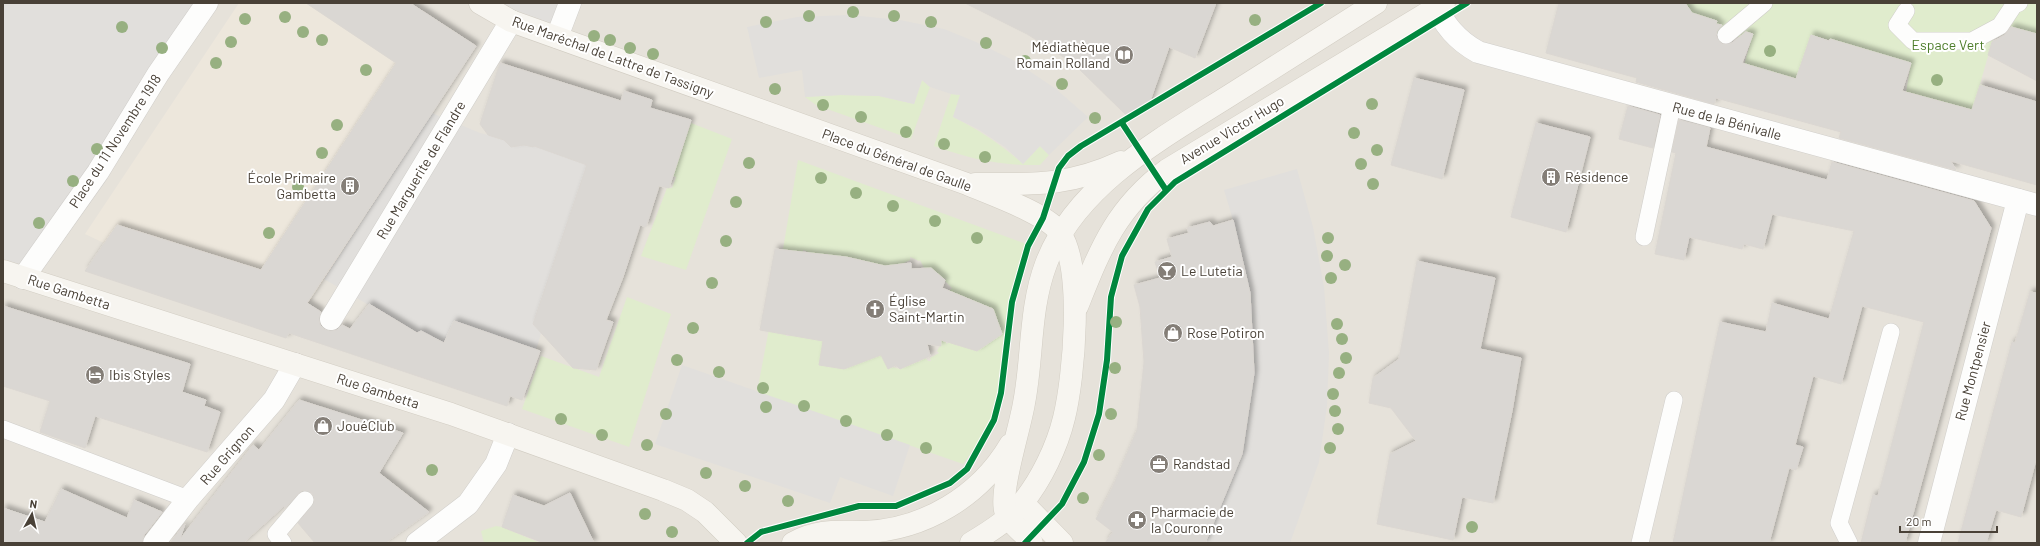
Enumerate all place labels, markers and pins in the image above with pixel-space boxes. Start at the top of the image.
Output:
place label: Médiathèque Romain Rolland [1016,38,1110,71]
library icon: Médiathèque Romain Rolland [1113,44,1135,66]
building icon: Résidence [1540,166,1562,188]
place label: Résidence [1565,168,1628,185]
place label: École Primaire Gambetta [247,169,336,202]
building icon: École Primaire Gambetta [339,175,361,197]
bar icon: Le Lutetia [1156,260,1178,282]
place label: Le Lutetia [1181,262,1243,279]
place label: Église Saint-Martin [889,292,965,325]
church icon: Église Saint-Martin [864,298,886,320]
shop icon: Rose Potiron [1162,322,1184,344]
place label: Rose Potiron [1187,324,1265,341]
hotel icon: Ibis Styles [84,364,106,386]
place label: Ibis Styles [109,366,171,383]
shop icon: JouéClub [312,415,334,437]
place label: JouéClub [337,417,395,434]
office icon: Randstad [1148,453,1170,475]
place label: Randstad [1173,455,1230,472]
place label: Pharmacie de la Couronne [1151,503,1234,536]
pharmacy icon: Pharmacie de la Couronne [1126,509,1148,531]

